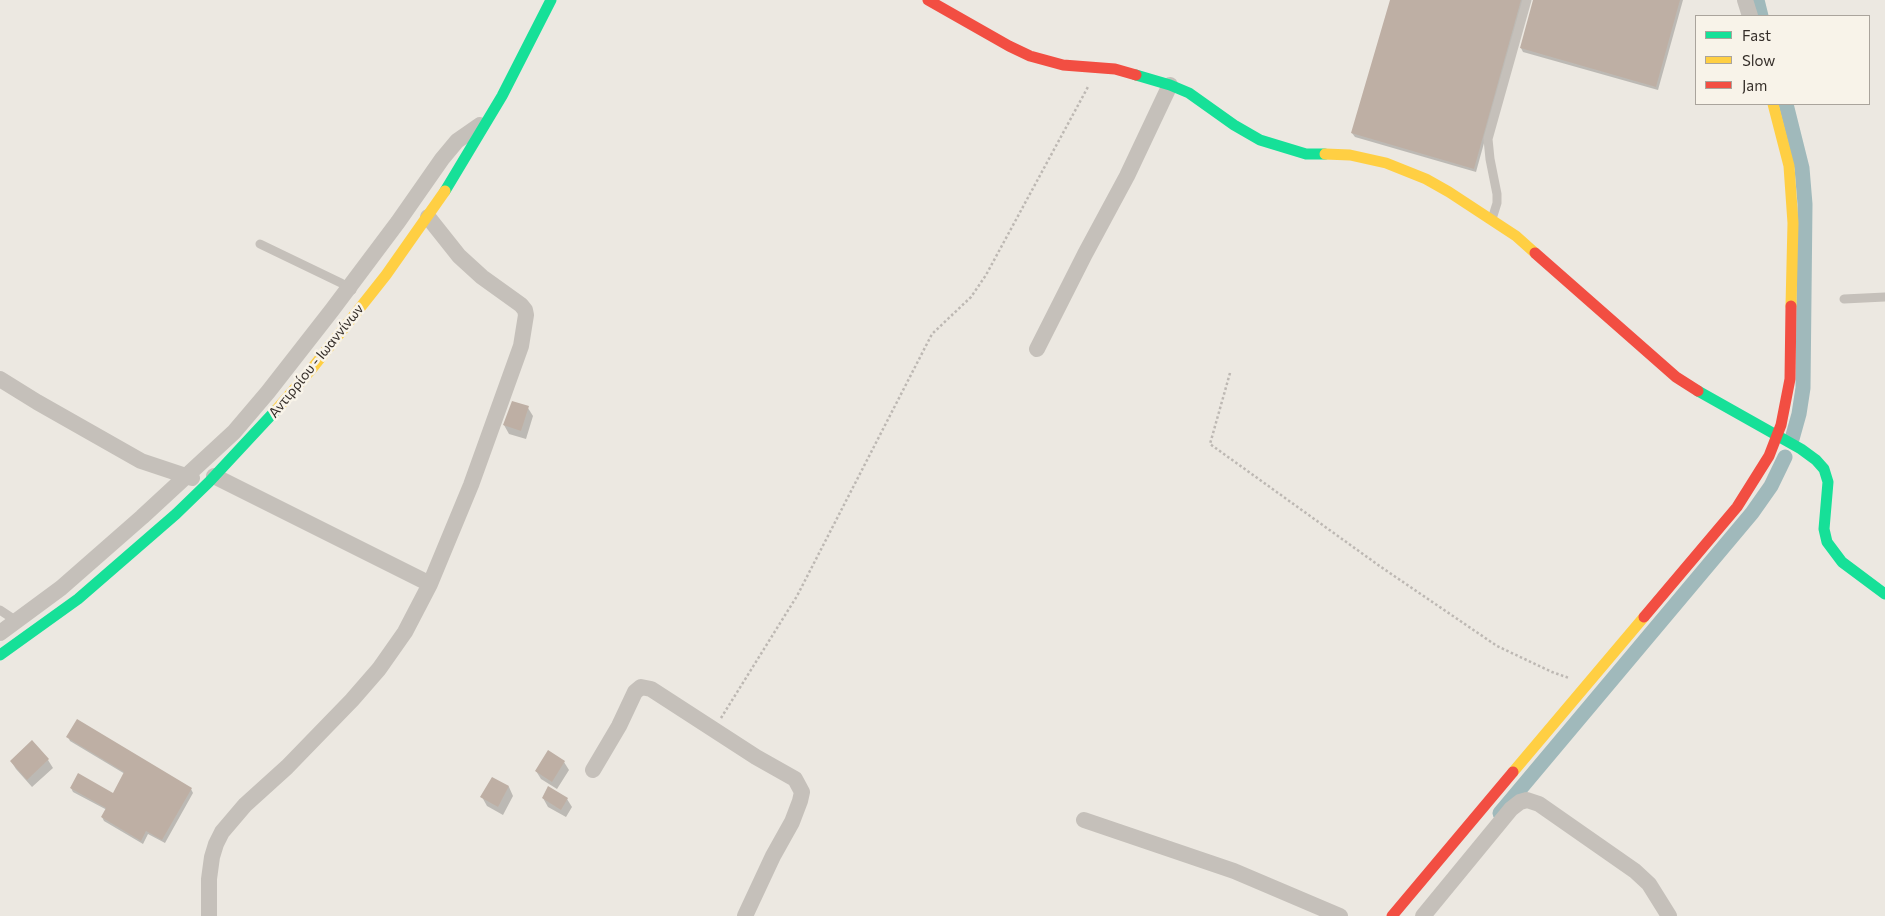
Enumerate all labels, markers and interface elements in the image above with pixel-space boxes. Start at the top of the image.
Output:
legend [1695,15,1870,105]
text: Fast [1742,26,1771,44]
text: Slow [1742,51,1775,69]
text: Jam [1742,76,1767,94]
street label: Αντιρρίου - Ιωαννίνων [265,301,367,421]

